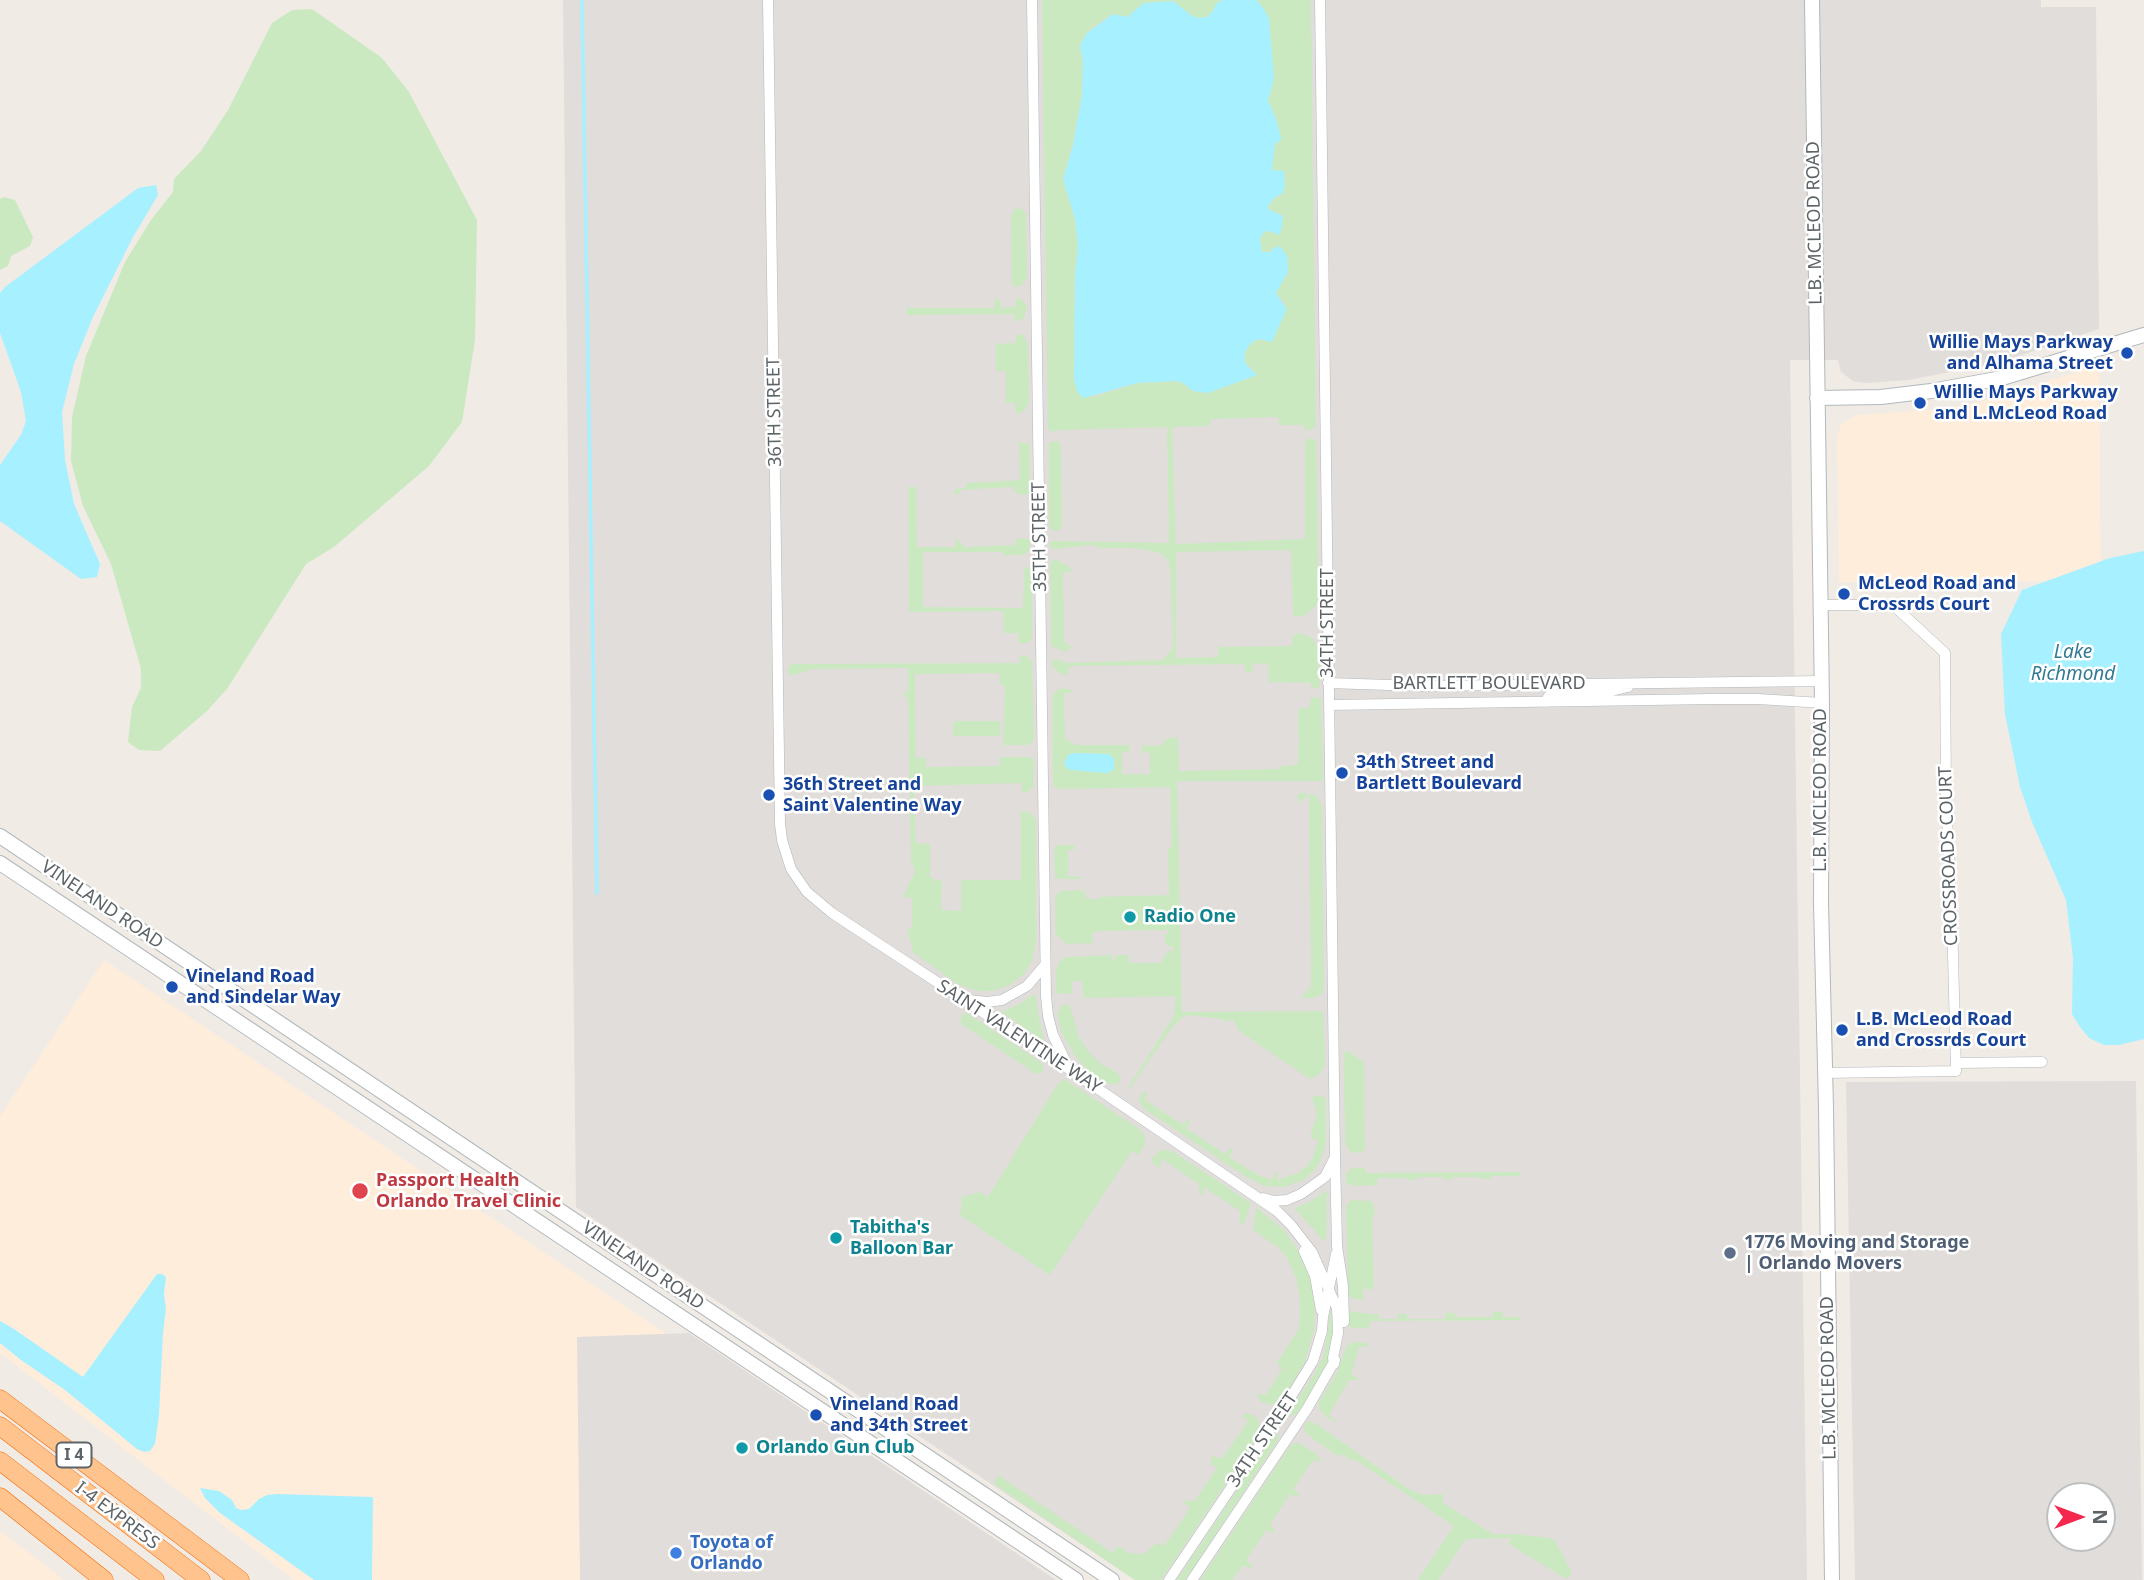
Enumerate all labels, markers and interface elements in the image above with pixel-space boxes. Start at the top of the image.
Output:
street label: L.B. MCLEOD ROAD [1803,141,1827,305]
place label: Willie Mays Parkway and Alhama Street [1929,332,2113,374]
marker: Willie Mays Parkway and Alhama Street [2119,345,2135,361]
street label: 36TH STREET [763,357,787,467]
place label: Willie Mays Parkway and L.McLeod Road [1934,382,2118,424]
marker: Willie Mays Parkway and L.McLeod Road [1912,395,1928,411]
street label: 35TH STREET [1028,482,1052,592]
street label: 34TH STREET [1317,568,1339,678]
place label: McLeod Road and Crossrds Court [1858,573,2016,616]
marker: McLeod Road and Crossrds Court [1836,586,1852,602]
water label: Lake Richmond [2031,642,2115,686]
street label: BARTLETT BOULEVARD [1392,673,1586,695]
street label: L.B. MCLEOD ROAD [1810,708,1832,872]
place label: 34th Street and Bartlett Boulevard [1356,752,1522,794]
marker: 34th Street and Bartlett Boulevard [1334,765,1350,781]
street label: CROSSROADS COURT [1935,766,1963,946]
place label: 36th Street and Saint Valentine Way [783,774,962,816]
marker: 36th Street and Saint Valentine Way [761,787,777,803]
street label: VINELAND ROAD [37,856,167,954]
place label: Radio One [1144,906,1236,928]
marker: Radio One [1122,909,1138,925]
place label: Vineland Road and Sindelar Way [186,966,341,1009]
street label: SAINT VALENTINE WAY [933,976,1105,1098]
marker: Vineland Road and Sindelar Way [164,979,180,995]
place label: L.B. McLeod Road and Crossrds Court [1856,1009,2026,1052]
marker: L.B. McLeod Road and Crossrds Court [1834,1022,1850,1038]
place label: Passport Health Orlando Travel Clinic [376,1170,561,1212]
marker: Passport Health Orlando Travel Clinic [350,1181,370,1201]
street label: VINELAND ROAD [578,1217,708,1315]
place label: Tabitha's Balloon Bar [850,1217,953,1260]
marker: Tabitha's Balloon Bar [828,1230,844,1246]
place label: 1776 Moving and Storage | Orlando Movers [1744,1232,1969,1274]
marker: 1776 Moving and Storage | Orlando Movers [1722,1245,1738,1261]
street label: L.B. MCLEOD ROAD [1817,1296,1841,1460]
street label: 34TH STREET [1223,1388,1303,1492]
place label: Vineland Road and 34th Street [830,1394,968,1436]
marker: Vineland Road and 34th Street [808,1407,824,1423]
place label: Orlando Gun Club [756,1437,915,1459]
marker: Orlando Gun Club [734,1440,750,1456]
road number: I 4 [56,1442,92,1468]
street label: I-4 EXPRESS [71,1477,163,1555]
north arrow [2046,1482,2116,1552]
text: N [2087,1509,2113,1525]
place label: Toyota of Orlando [690,1532,773,1574]
marker: Toyota of Orlando [668,1545,684,1561]

